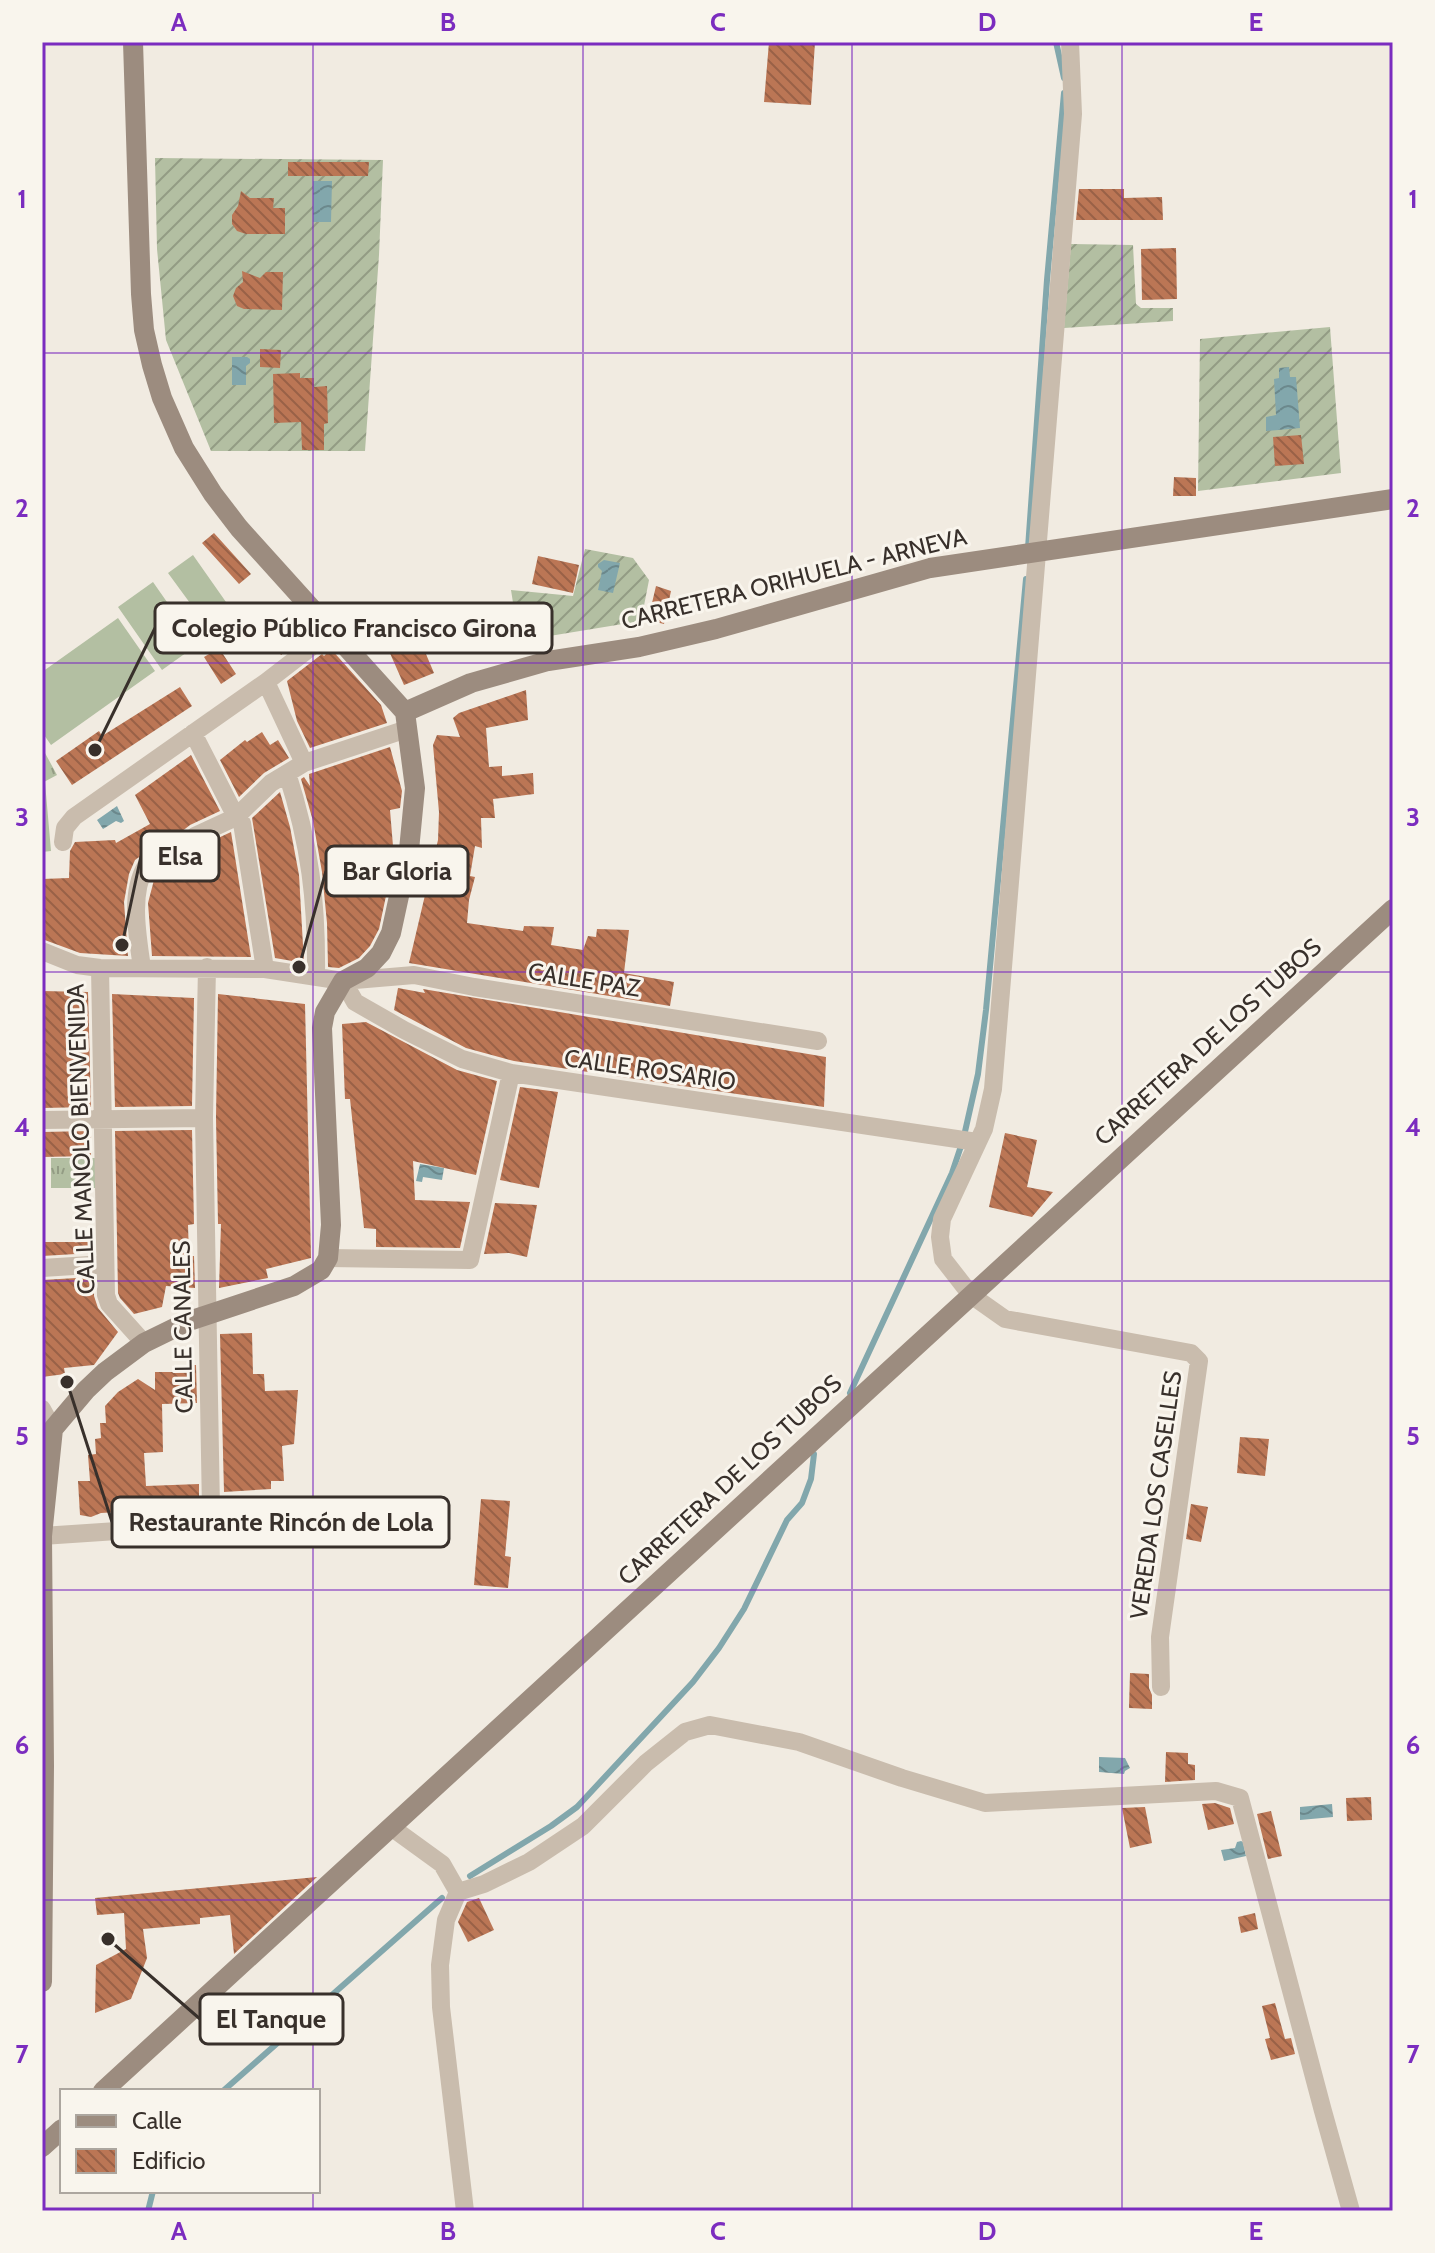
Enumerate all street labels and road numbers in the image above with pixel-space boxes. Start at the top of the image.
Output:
street label: CARRETERA ORIHUELA - ARNEVA [618,521,970,635]
street label: CARRETERA DE LOS TUBOS [1088,932,1327,1151]
street label: CALLE PAZ [526,956,643,1003]
street label: CALLE MANOLO BIENVENIDA [61,983,100,1295]
street label: CALLE ROSARIO [562,1043,738,1096]
street label: CALLE CANALES [166,1240,199,1414]
street label: CARRETERA DE LOS TUBOS [612,1368,847,1591]
street label: VEREDA LOS CASELLES [1124,1369,1187,1621]

